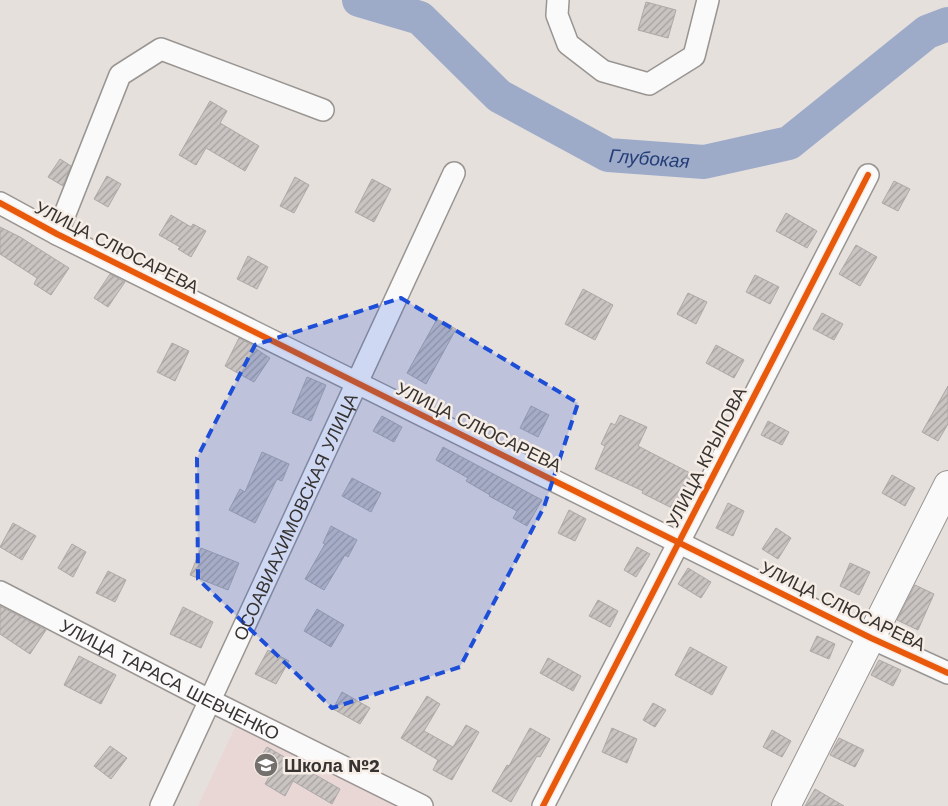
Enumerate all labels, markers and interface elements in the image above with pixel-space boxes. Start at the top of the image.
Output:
water label: Глубокая [608,144,691,172]
street label: УЛИЦА СЛЮСАРЕВА [31,196,203,298]
street label: УЛИЦА СЛЮСАРЕВА [393,378,565,476]
street label: УЛИЦА КРЫЛОВА [662,383,750,531]
street label: ОСОАВИАХИМОВСКАЯ УЛИЦА [229,389,361,644]
street label: УЛИЦА СЛЮСАРЕВА [757,557,929,655]
street label: УЛИЦА ТАРАСА ШЕВЧЕНКО [57,614,283,744]
school or university icon: Школа №2 [253,752,279,778]
place label: Школа №2 [284,755,380,776]

